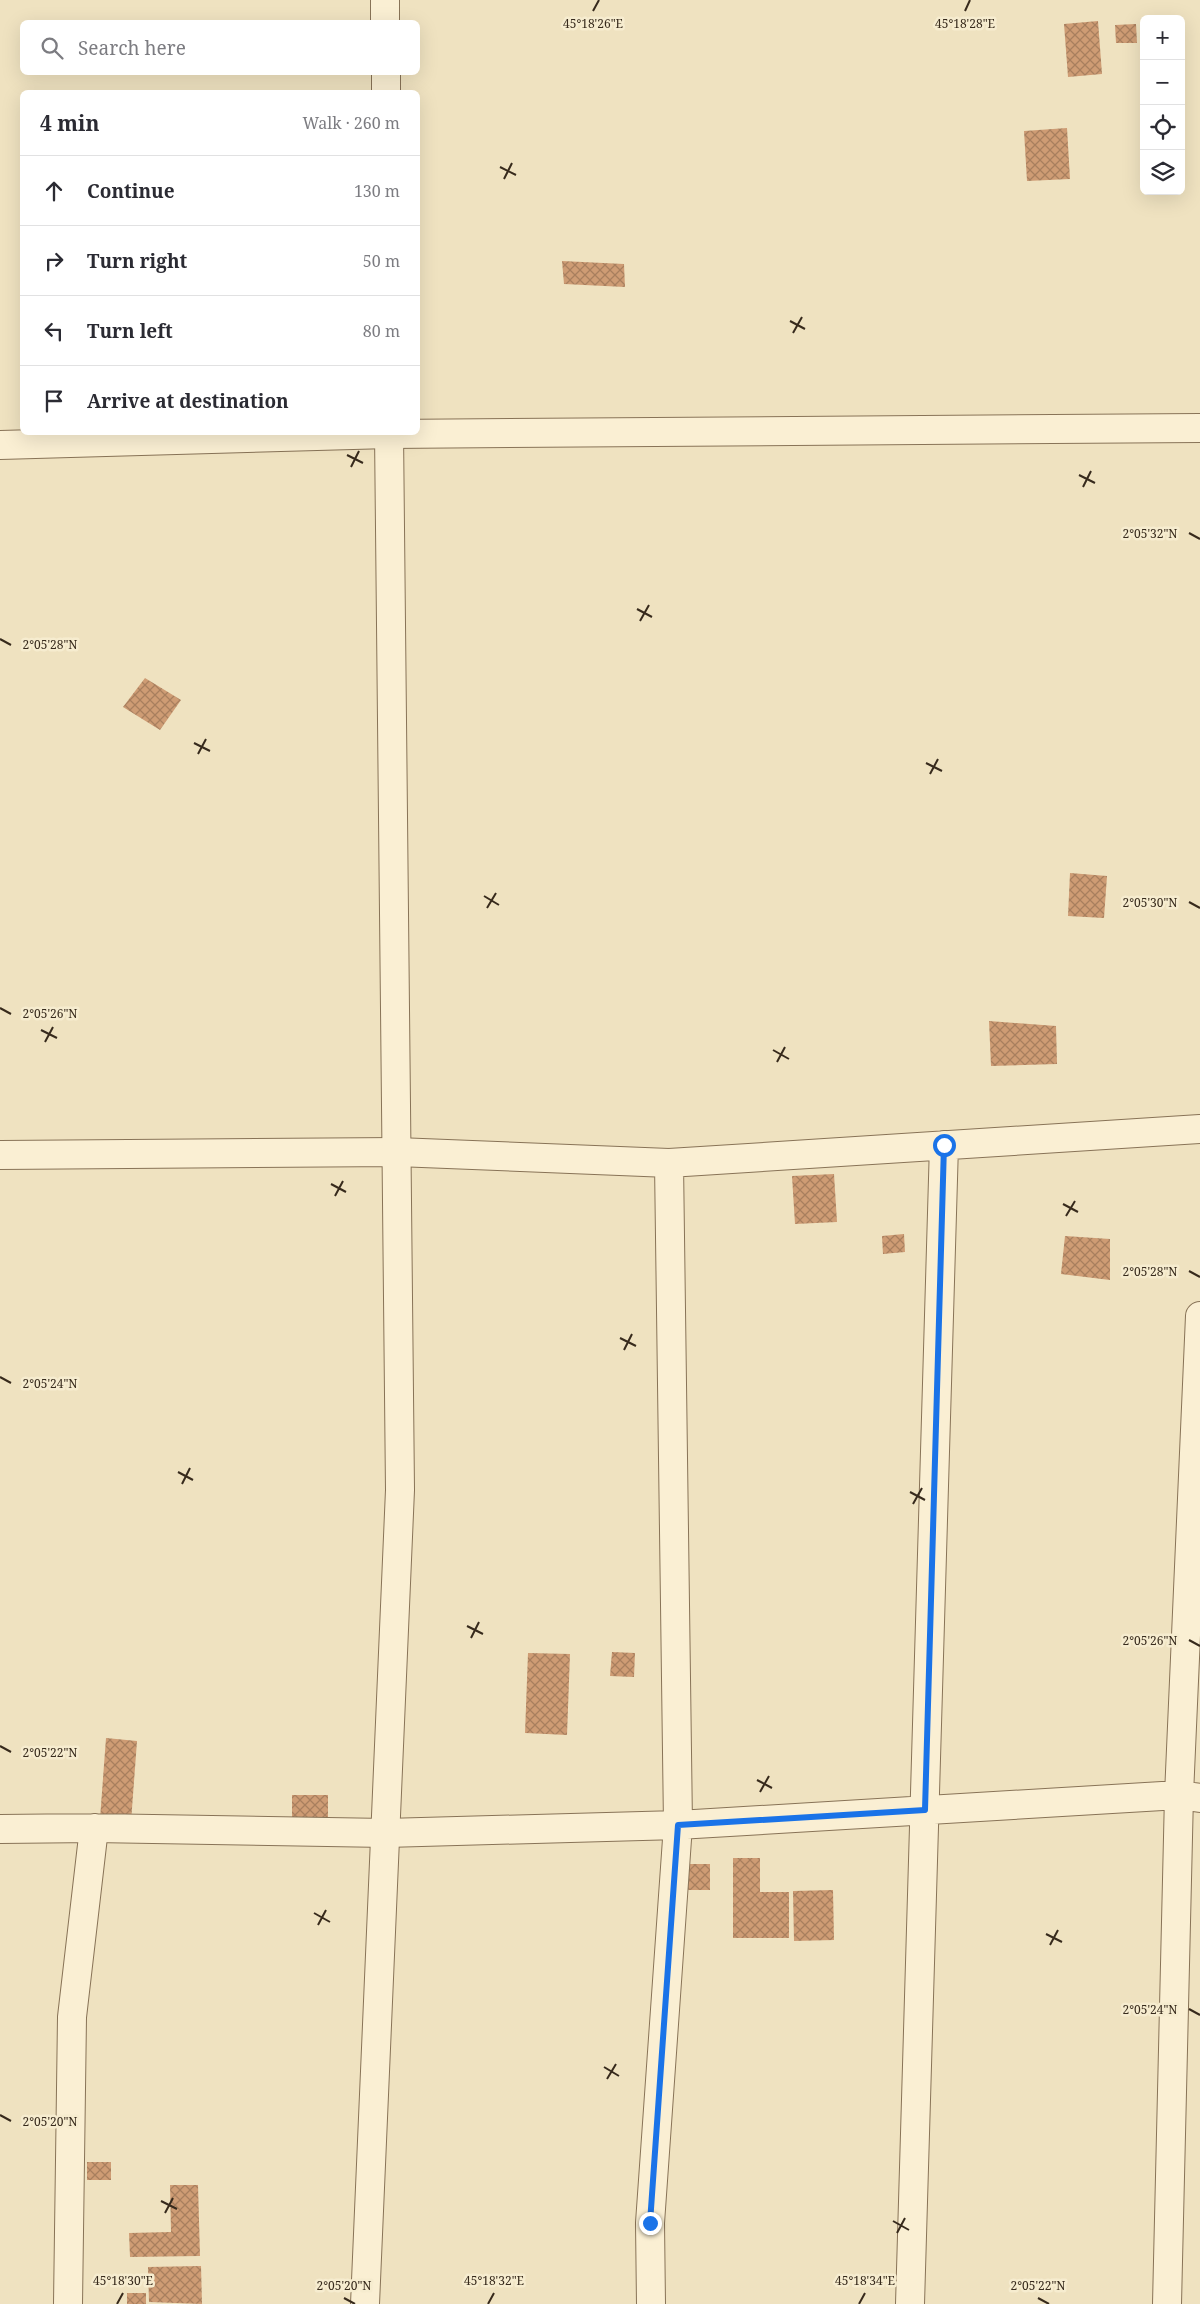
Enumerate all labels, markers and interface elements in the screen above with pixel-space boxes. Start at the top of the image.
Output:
text: 45°18'26"E [563,15,623,32]
text: 45°18'28"E [935,15,995,32]
map controls [1140,15,1185,195]
button: + [1140,15,1185,60]
search box [20,20,420,75]
icon: search [38,34,66,62]
text: Search here [78,35,186,61]
button: − [1140,60,1185,105]
button: locate [1140,105,1185,150]
text: 4 min [40,109,99,137]
text: Walk · 260 m [303,112,400,134]
button: layers [1140,150,1185,195]
icon: ahead [40,177,68,205]
text: Continue [87,178,175,204]
text: 130 m [354,180,400,202]
icon: right [40,247,68,275]
text: Turn right [87,248,187,274]
text: 50 m [363,250,400,272]
icon: left [40,317,68,345]
text: Turn left [87,318,173,344]
text: 80 m [363,320,400,342]
icon: arrive [40,387,68,415]
text: Arrive at destination [87,388,289,414]
text: 2°05'32"N [1122,525,1178,542]
text: 2°05'28"N [22,636,78,653]
text: 2°05'30"N [1122,894,1178,911]
text: 2°05'26"N [22,1005,78,1022]
route start [933,1134,956,1157]
text: 2°05'28"N [1122,1263,1178,1280]
text: 2°05'24"N [22,1375,78,1392]
text: 2°05'26"N [1122,1632,1178,1649]
text: 2°05'22"N [22,1744,78,1761]
text: 2°05'24"N [1122,2001,1178,2018]
text: 2°05'20"N [22,2113,78,2130]
route end [639,2212,662,2235]
text: 45°18'30"E [93,2272,153,2289]
text: 45°18'32"E [464,2272,524,2289]
text: 45°18'34"E [835,2272,895,2289]
text: 2°05'20"N [316,2277,372,2294]
text: 2°05'22"N [1010,2277,1066,2294]

